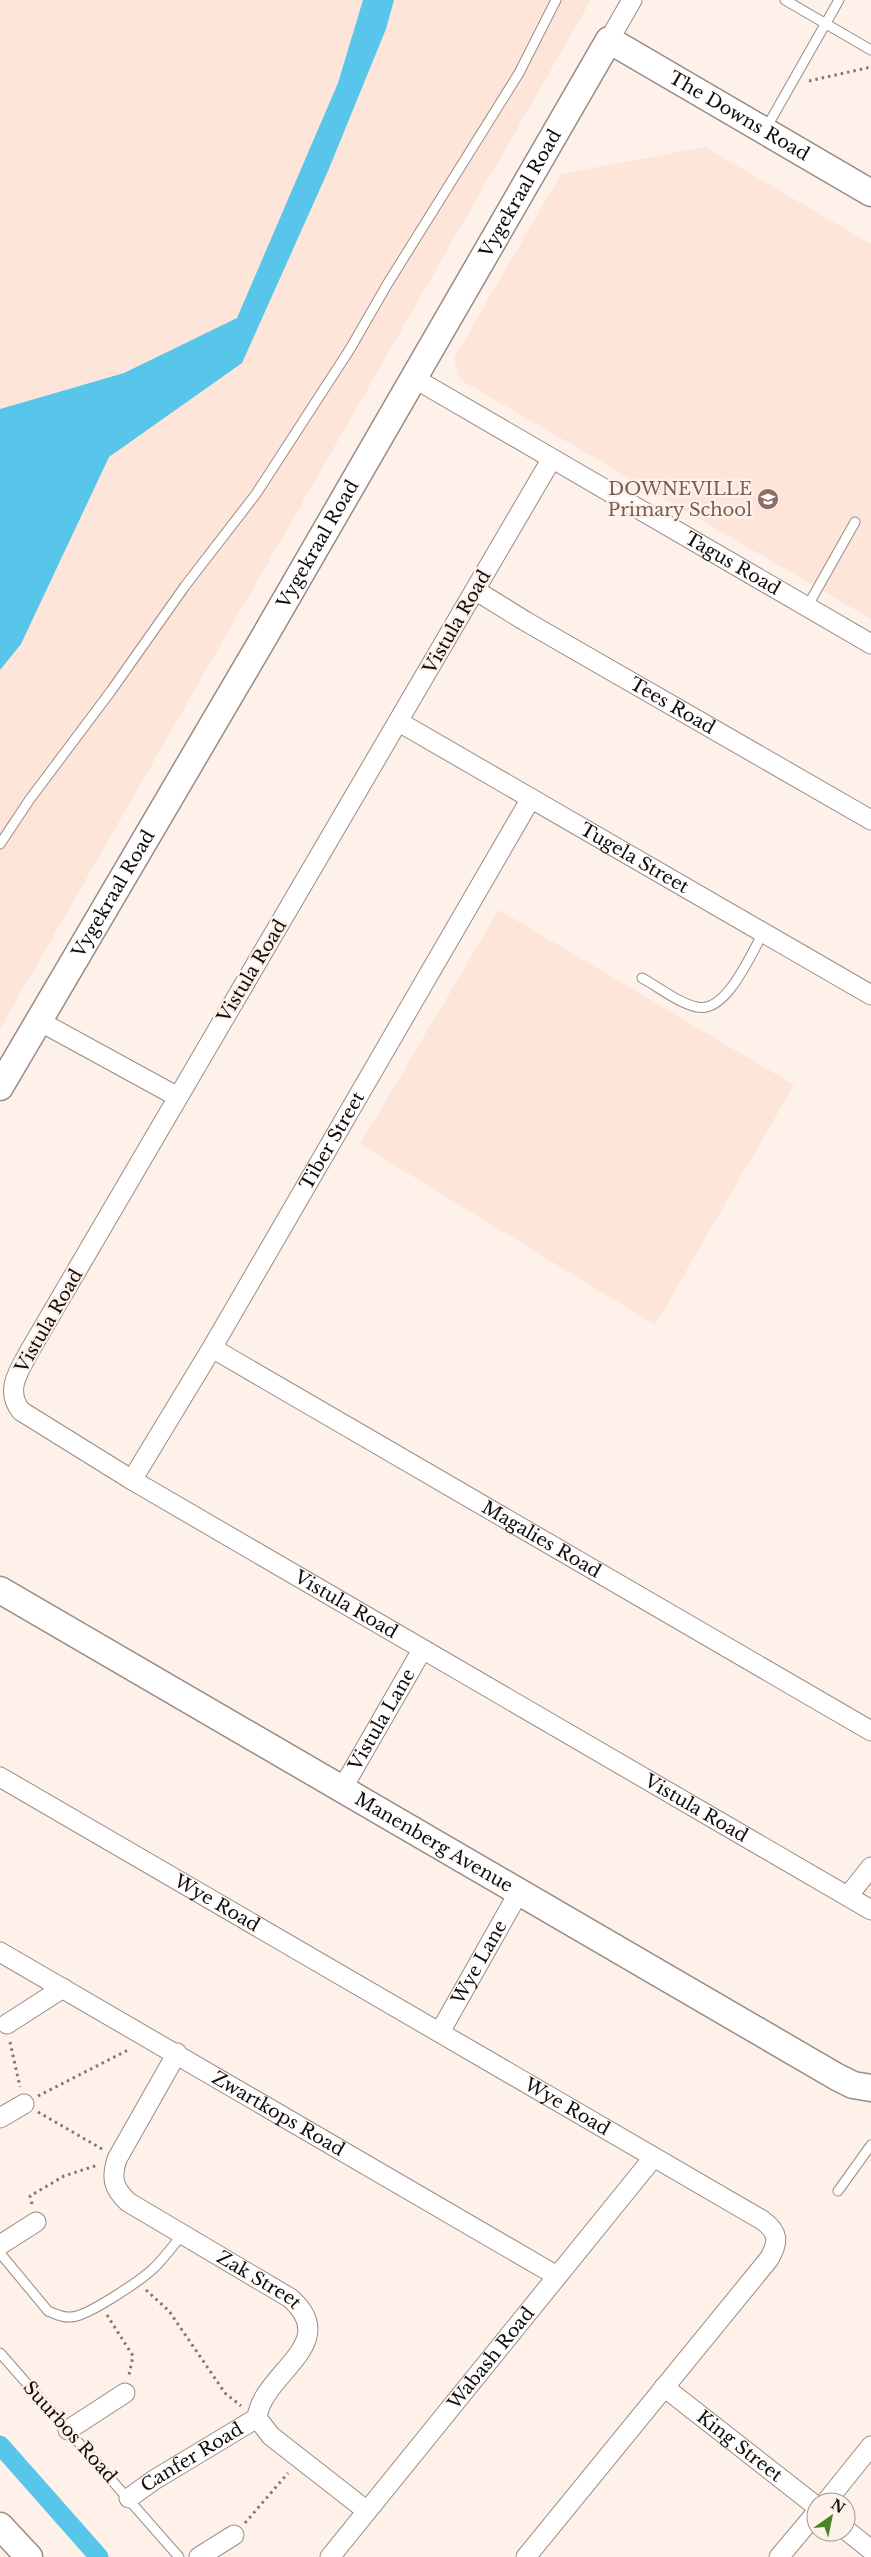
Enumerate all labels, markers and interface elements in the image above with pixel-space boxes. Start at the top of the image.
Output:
street label: The Downs Road [665,66,813,166]
street label: Vygekraal Road [474,126,566,262]
street label: Vygekraal Road [272,476,363,613]
place label: DOWNEVILLE Primary School [608,478,752,521]
school or university icon: DOWNEVILLE Primary School [756,487,780,511]
street label: Tagus Road [681,527,784,600]
street label: Vistula Road [418,566,495,679]
street label: Tees Road [626,673,719,739]
street label: Tugela Street [576,818,693,898]
street label: Vygekraal Road [67,826,159,962]
street label: Vistula Road [212,916,291,1027]
street label: Tiber Street [295,1088,369,1194]
street label: Vistula Road [10,1265,87,1378]
street label: Magalies Road [478,1496,605,1583]
street label: Vistula Road [290,1565,402,1643]
street label: Vistula Lane [343,1665,420,1775]
street label: Vistula Road [640,1769,752,1847]
street label: Manenberg Avenue [351,1788,517,1897]
street label: Wye Road [169,1869,264,1937]
street label: Wye Lane [446,1916,512,2009]
street label: Zwartkops Road [208,2067,348,2161]
street label: Wye Road [520,2073,614,2140]
street label: Zak Street [213,2246,306,2314]
street label: Wabash Road [443,2303,539,2414]
street label: Suurbos Road [19,2377,121,2487]
street label: King Street [692,2406,787,2487]
street label: Canfer Road [137,2418,247,2497]
north arrow [806,2492,856,2542]
text: N [828,2495,849,2517]

